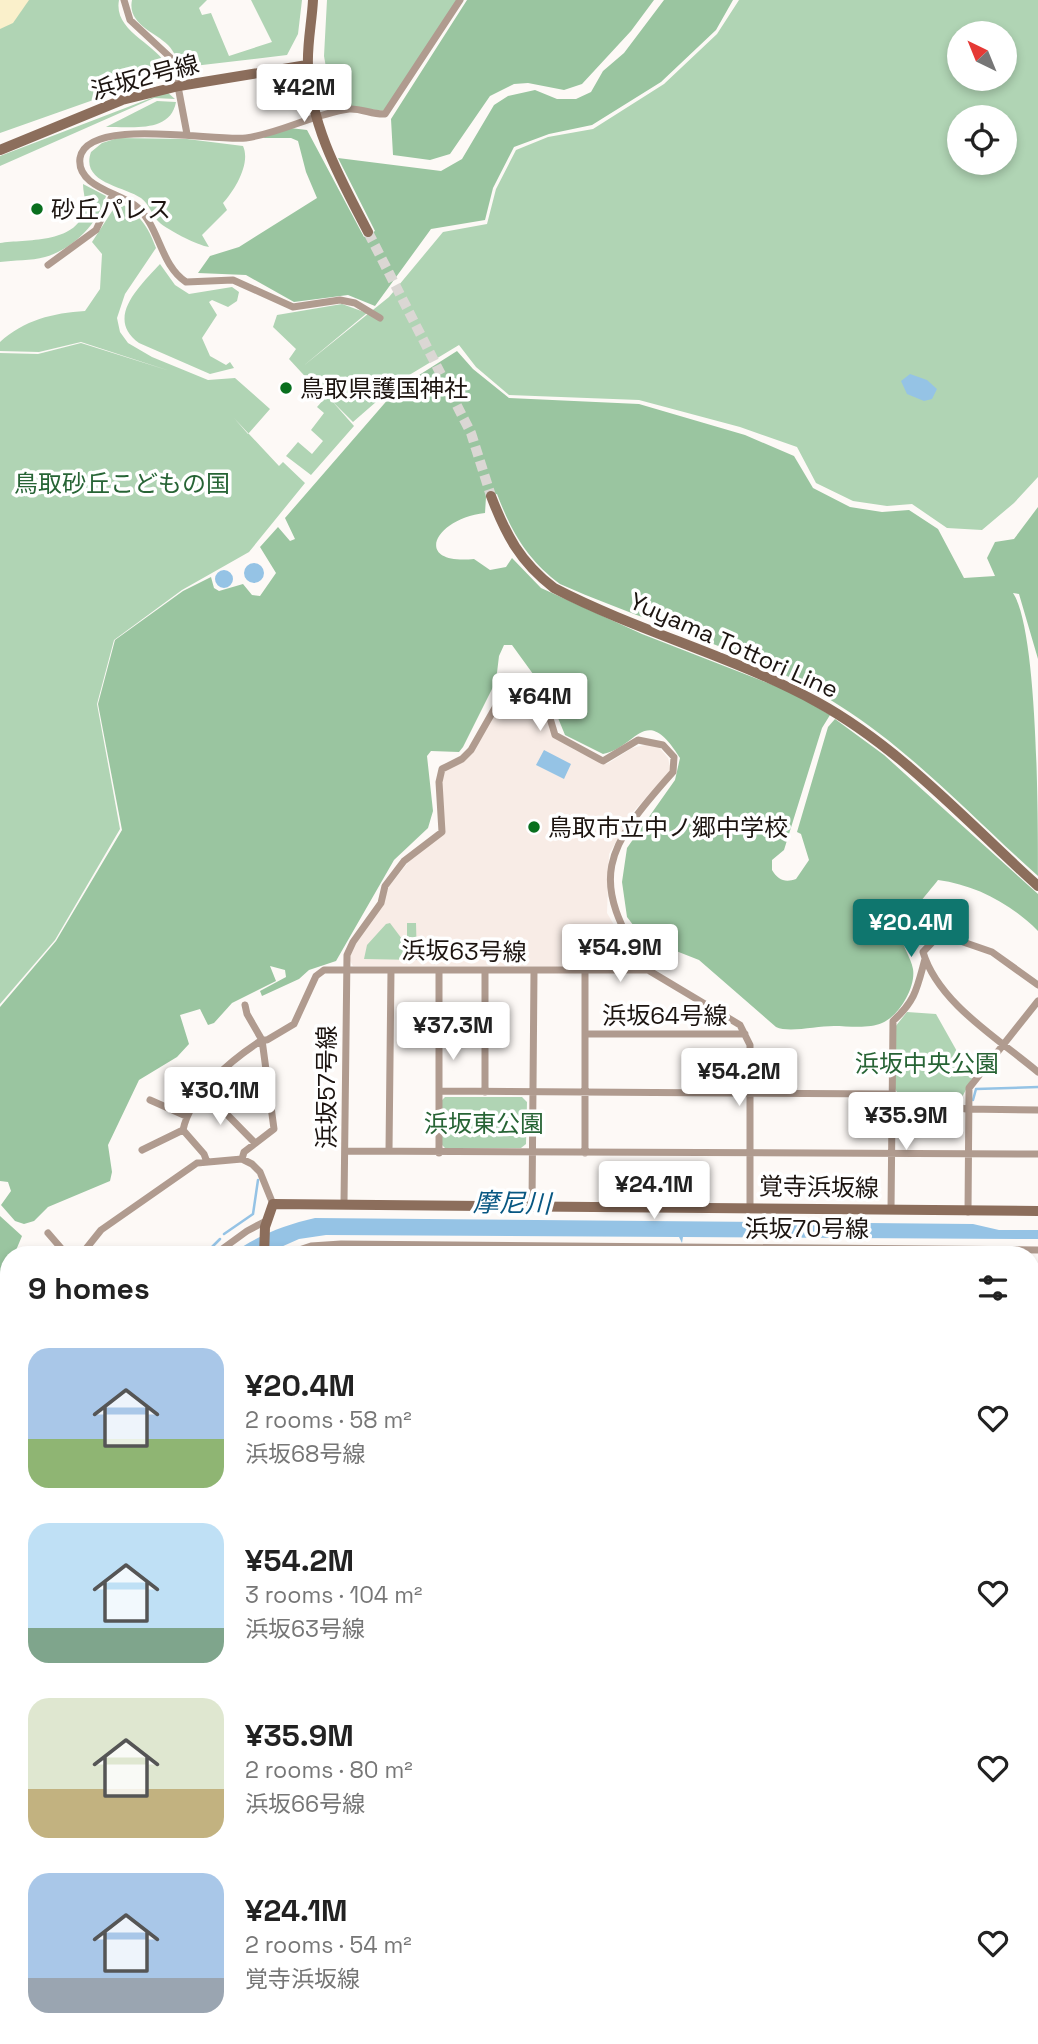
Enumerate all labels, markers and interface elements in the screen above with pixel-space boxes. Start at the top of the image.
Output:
north arrow [947,21,1017,91]
map controls [947,21,1017,175]
street label: 浜坂2号線 [88,48,202,106]
pin: ¥42M [263,64,345,124]
text: ¥42M [273,72,335,102]
button: locate [947,105,1017,175]
place label: 砂丘パレス [51,194,171,225]
marker: 砂丘パレス [29,201,45,217]
place label: 鳥取県護国神社 [300,373,468,404]
marker: 鳥取県護国神社 [278,380,294,396]
park label: 鳥取砂丘こどもの国 [14,468,230,499]
street label: Yuyama Tottori Line [625,585,843,705]
pin: ¥64M [499,674,581,733]
text: ¥64M [508,681,572,711]
place label: 鳥取市立中ノ郷中学校 [548,812,788,843]
marker: 鳥取市立中ノ郷中学校 [526,819,542,835]
pin: ¥20.4M [854,900,968,959]
text: ¥20.4M [869,907,953,937]
pin: ¥54.9M [563,925,677,984]
text: ¥54.9M [578,932,662,962]
street label: 浜坂63号線 [401,934,527,968]
street label: 浜坂64号線 [602,1000,728,1031]
pin: ¥37.3M [396,1002,510,1062]
text: ¥37.3M [413,1010,493,1040]
street label: 浜坂57号線 [311,1025,342,1149]
pin: ¥54.2M [682,1048,796,1108]
park label: 浜坂中央公園 [855,1048,999,1079]
text: ¥54.2M [697,1056,781,1086]
pin: ¥30.1M [163,1068,277,1127]
text: ¥30.1M [180,1075,260,1105]
pin: ¥35.9M [849,1092,963,1152]
text: ¥35.9M [864,1100,948,1130]
park label: 浜坂東公園 [424,1108,544,1139]
pin: ¥24.1M [597,1162,711,1221]
text: ¥24.1M [615,1169,693,1199]
street label: 覚寺浜坂線 [759,1170,879,1204]
water label: 摩尼川 [473,1185,554,1221]
street label: 浜坂70号線 [745,1213,869,1244]
text: 9 homes [28,1269,150,1308]
icon: filters [974,1269,1012,1307]
text: ¥20.4M [245,1366,355,1405]
icon: home [84,1376,168,1460]
icon: heart [974,1399,1012,1437]
text: 2 rooms · 58 m² [245,1405,412,1435]
text: 浜坂68号線 [245,1439,365,1469]
text: ¥54.2M [245,1541,354,1580]
icon: home [84,1551,168,1635]
icon: heart [974,1574,1012,1612]
text: 3 rooms · 104 m² [245,1580,422,1610]
text: 浜坂63号線 [245,1614,365,1644]
text: ¥35.9M [245,1716,354,1755]
icon: home [84,1726,168,1810]
icon: heart [974,1749,1012,1787]
text: 2 rooms · 80 m² [245,1755,413,1785]
text: 浜坂66号線 [245,1789,365,1819]
text: ¥24.1M [245,1891,347,1930]
icon: home [84,1901,168,1985]
icon: heart [974,1924,1012,1962]
text: 2 rooms · 54 m² [245,1930,412,1960]
text: 覚寺浜坂線 [245,1964,360,1994]

